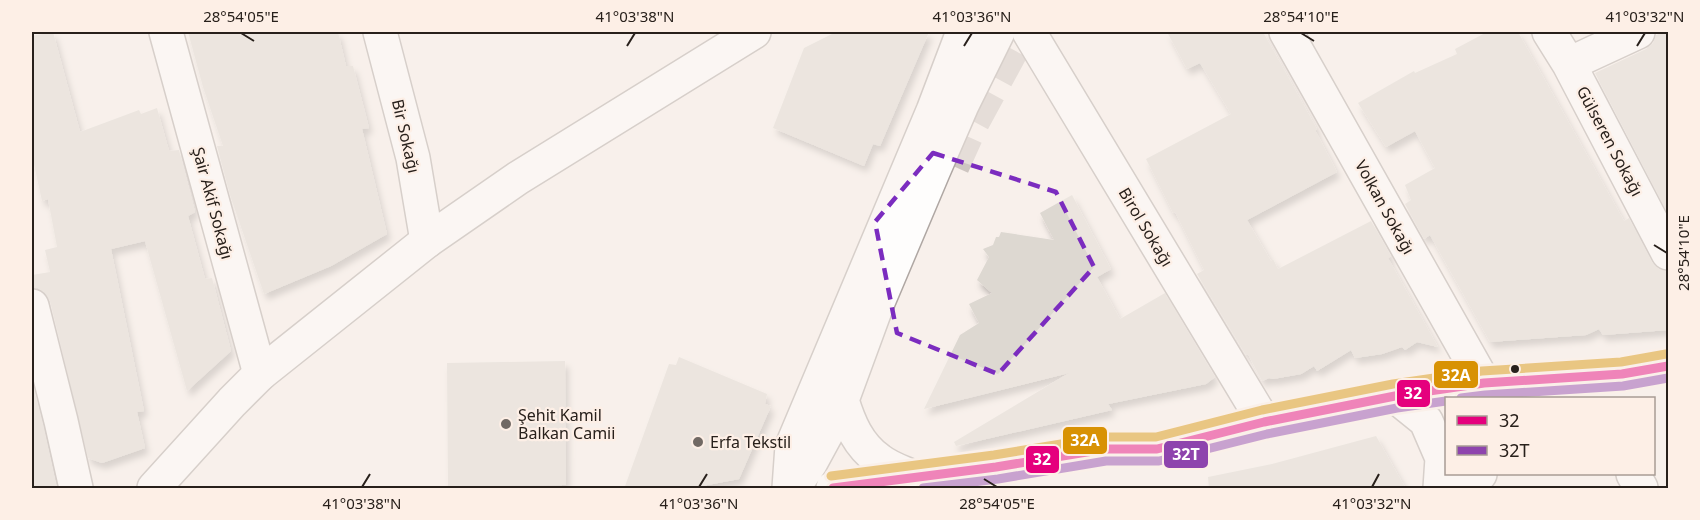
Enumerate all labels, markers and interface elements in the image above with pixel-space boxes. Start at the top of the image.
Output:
text: 28°54'05"E [203,6,279,26]
text: 41°03'38"N [596,6,674,26]
text: 41°03'36"N [933,6,1011,26]
text: 28°54'10"E [1263,6,1339,26]
text: 41°03'32"N [1606,6,1684,26]
street label: Gülseren Sokağı [1572,82,1648,200]
street label: Bir Sokağı [387,97,425,175]
street label: Şair Akif Sokağı [187,145,239,261]
street label: Volkan Sokağı [1350,156,1420,258]
street label: Birol Sokağı [1114,183,1178,271]
text: 28°54'10"E [1673,215,1693,291]
line badge: 32A [1433,360,1479,389]
unlabelled marker [1509,363,1521,375]
text: 32A [1441,364,1472,386]
line badge: 32 [1396,379,1431,408]
text: 32 [1404,382,1422,404]
legend [1445,397,1655,475]
place label: Şehit Kamil Balkan Camii [518,404,615,444]
text: 32 [1499,408,1520,432]
marker: Şehit Kamil Balkan Camii [499,417,513,431]
line badge: 32A [1062,426,1108,455]
text: 32A [1070,429,1101,451]
place label: Erfa Tekstil [710,431,791,453]
marker: Erfa Tekstil [691,435,705,449]
text: 32T [1499,438,1530,462]
line badge: 32T [1163,440,1209,469]
text: 32T [1172,443,1200,465]
line badge: 32 [1025,445,1060,474]
text: 32 [1033,448,1051,470]
text: 41°03'38"N [323,493,401,513]
text: 41°03'36"N [660,493,738,513]
text: 28°54'05"E [959,493,1035,513]
text: 41°03'32"N [1333,493,1411,513]

